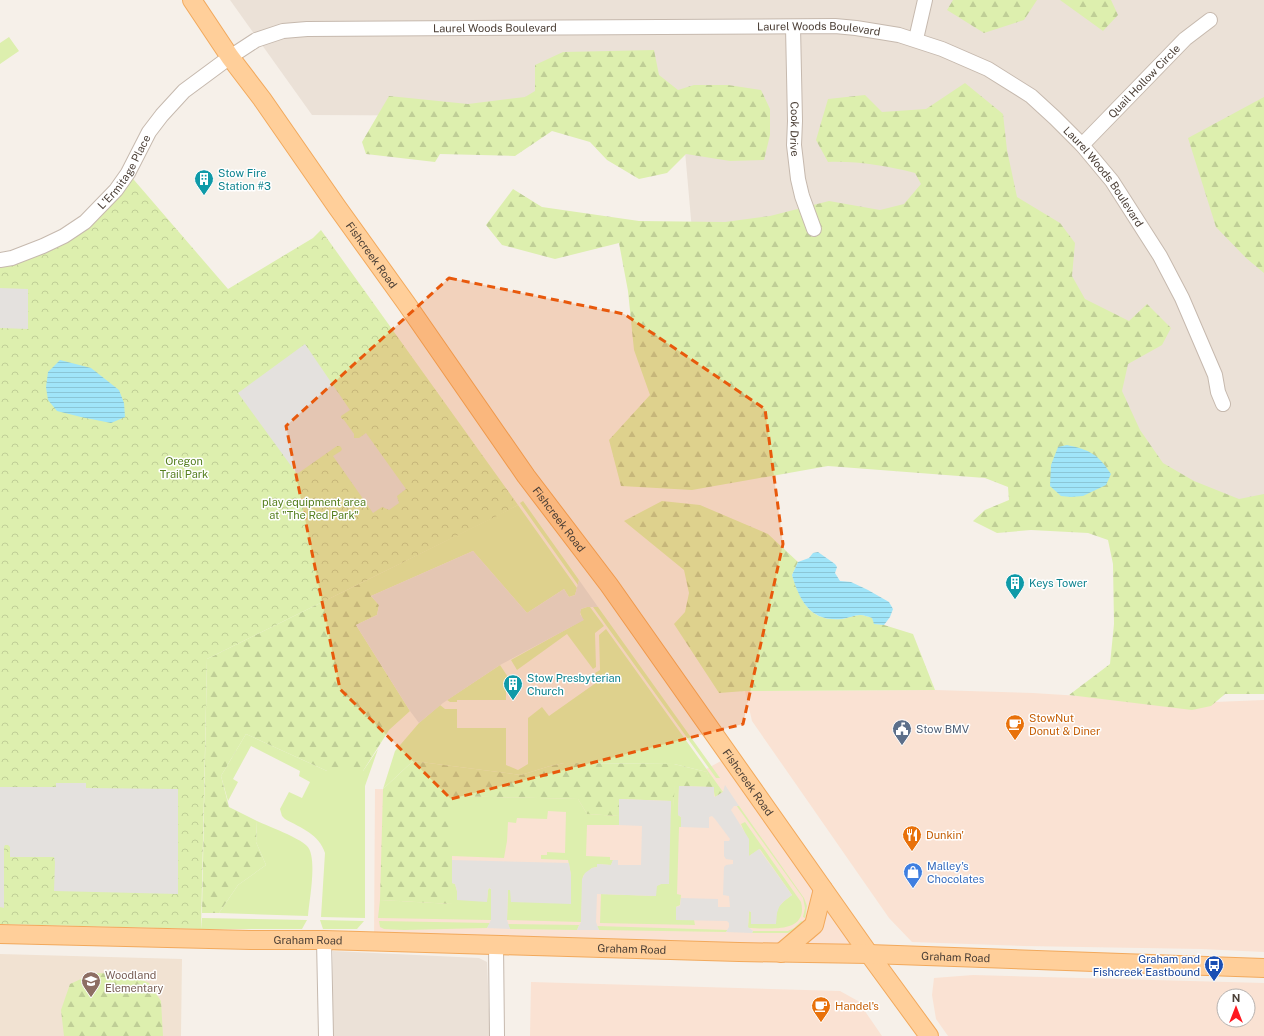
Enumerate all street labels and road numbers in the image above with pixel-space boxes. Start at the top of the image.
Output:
street label: Laurel Woods Boulevard [757,20,881,38]
street label: Laurel Woods Boulevard [433,22,557,34]
street label: Quail Hollow Circle [1106,42,1182,120]
street label: Cook Drive [788,101,801,157]
street label: Laurel Woods Boulevard [1061,124,1146,229]
street label: L'Ermitage Place [95,133,153,211]
street label: Fishcreek Road [344,220,399,291]
street label: Fishcreek Road [530,484,588,554]
street label: Fishcreek Road [720,747,776,818]
street label: Graham Road [273,934,343,947]
street label: Graham Road [597,942,666,956]
street label: Graham Road [921,950,990,964]

